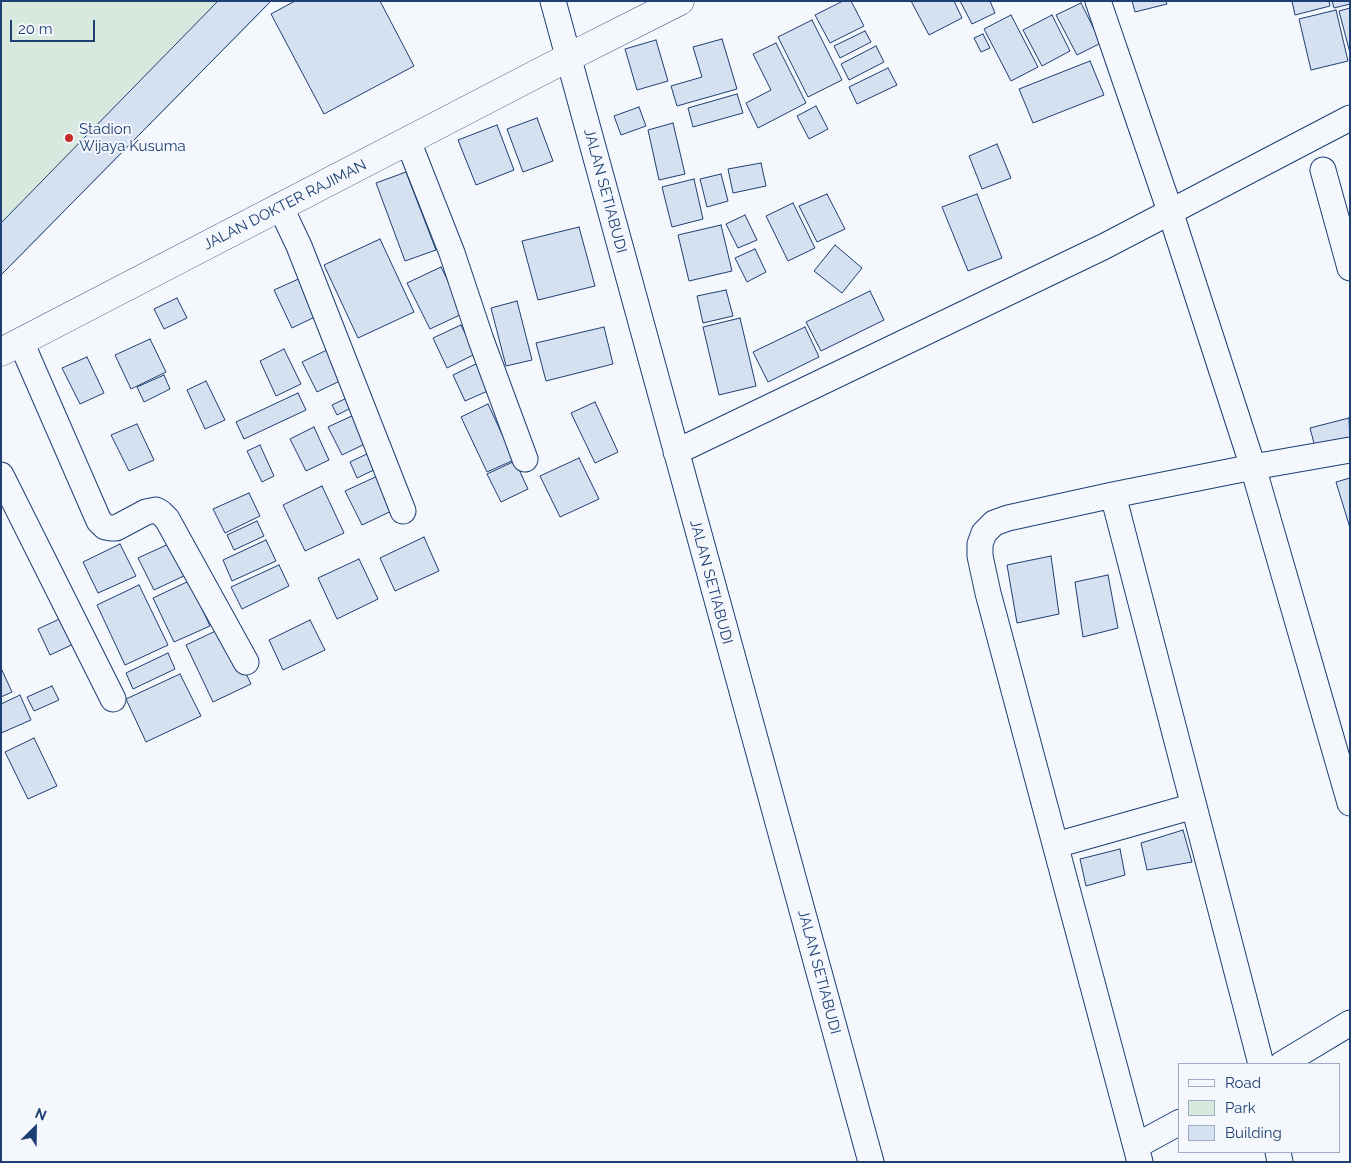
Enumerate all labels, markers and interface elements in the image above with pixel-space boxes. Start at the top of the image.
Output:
scale bar [12,10,98,42]
text: 20 m [18,20,53,38]
place label: Stadion Wijaya Kusuma [79,120,186,155]
street label: JALAN SETIABUDI [580,127,630,255]
marker: Stadion Wijaya Kusuma [63,132,75,144]
street label: JALAN DOKTER RAJIMAN [200,156,370,254]
street label: JALAN SETIABUDI [686,518,736,646]
street label: JALAN SETIABUDI [794,908,844,1036]
legend [1178,1063,1341,1153]
text: Road [1225,1074,1261,1092]
text: Park [1225,1099,1256,1117]
north arrow [10,1103,60,1153]
text: N [33,1105,49,1124]
text: Building [1225,1124,1282,1142]

